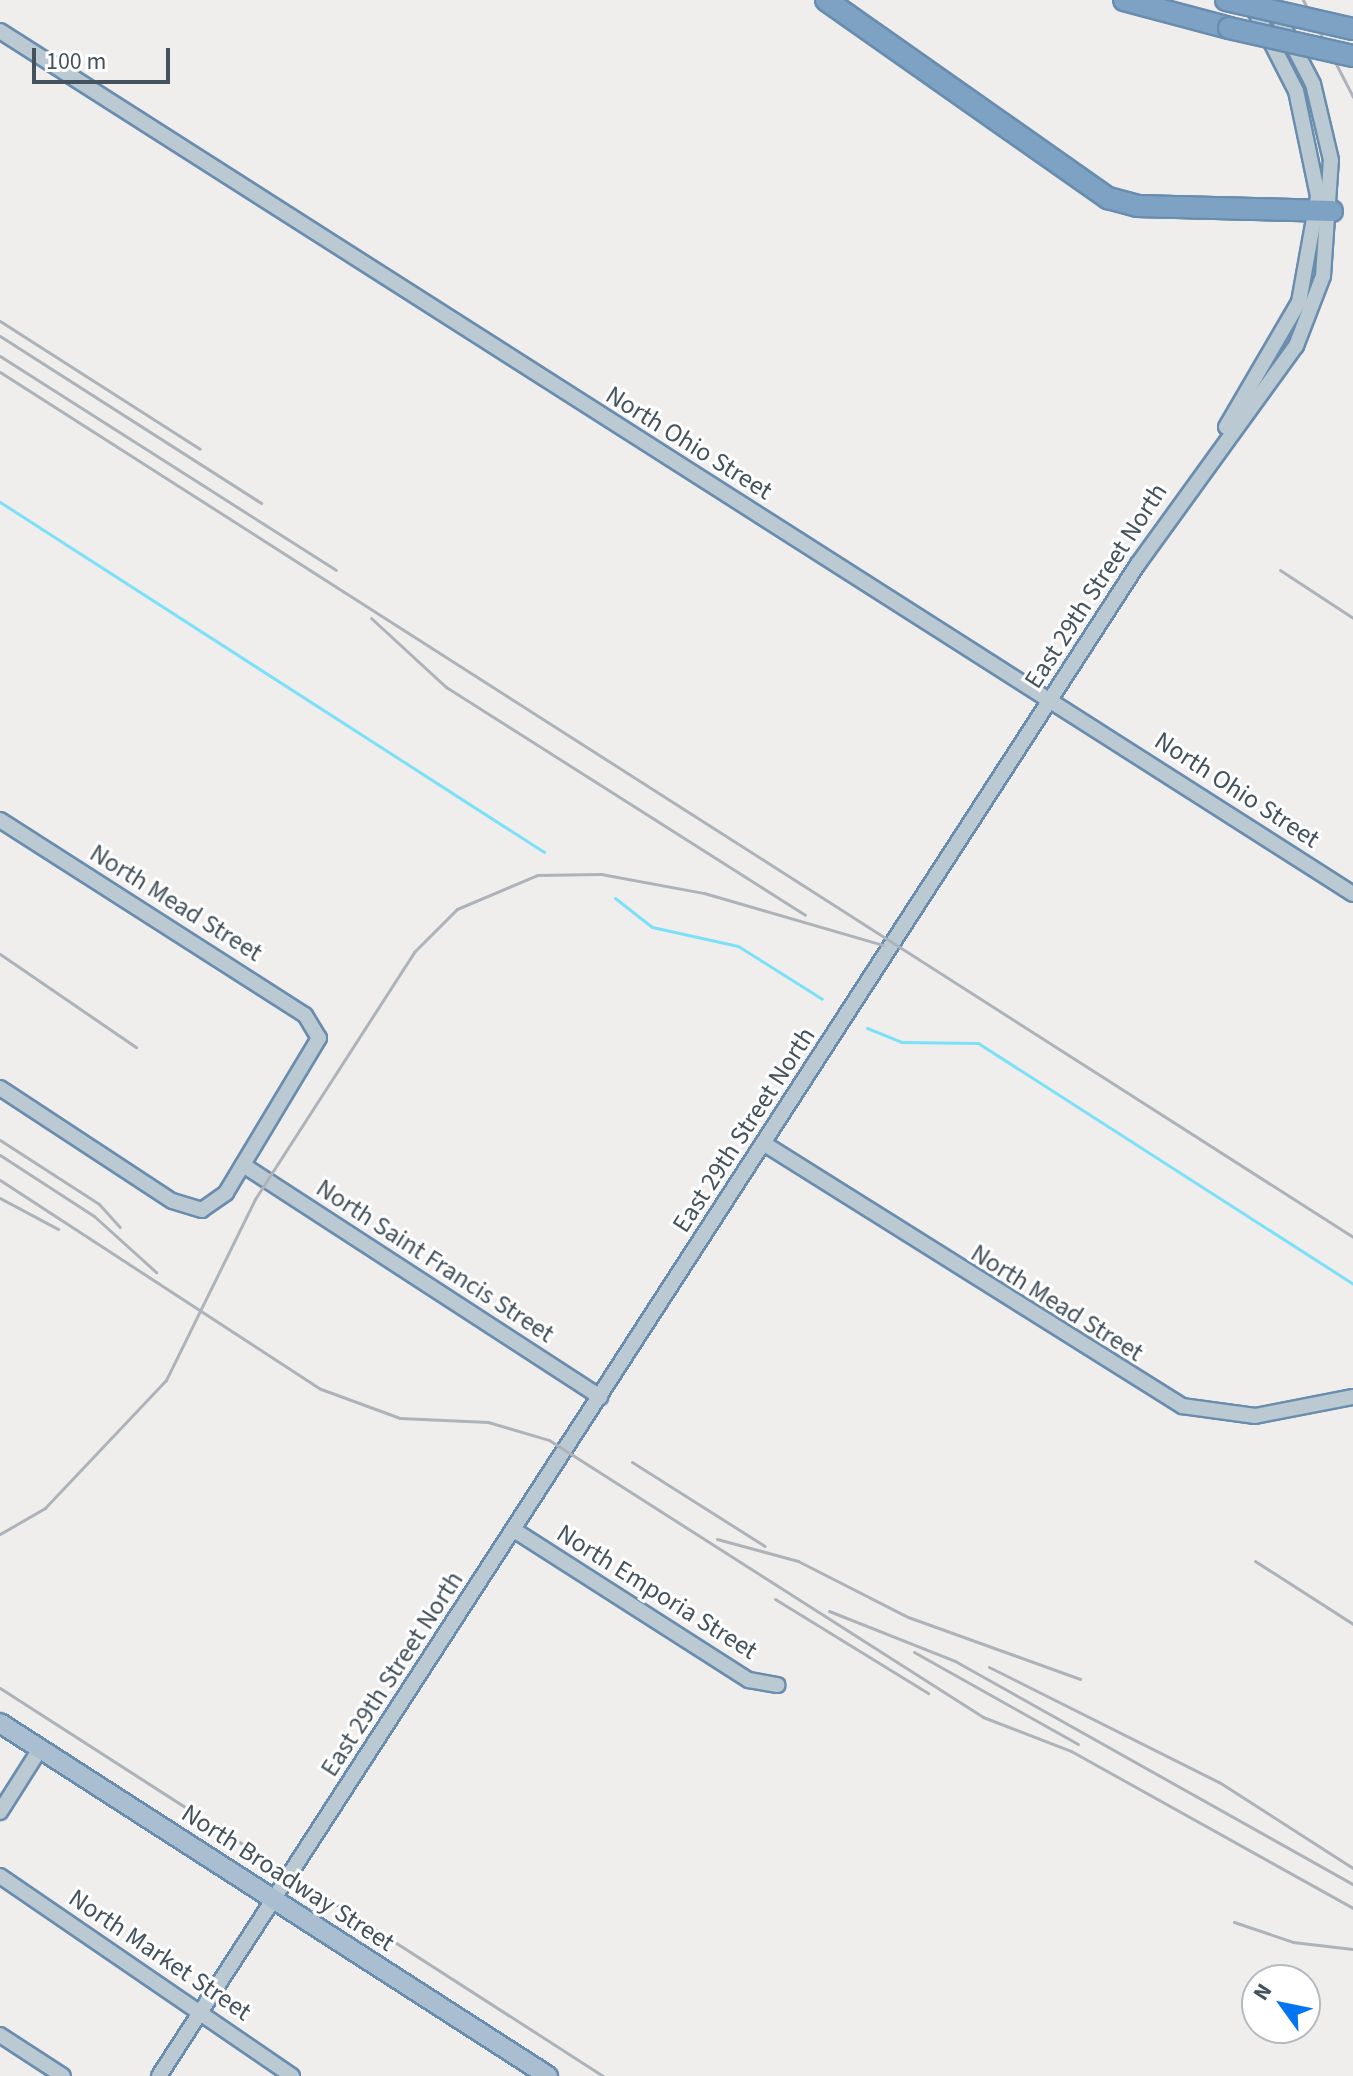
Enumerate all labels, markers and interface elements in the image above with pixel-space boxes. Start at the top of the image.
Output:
scale bar [36,32,174,82]
text: 100 m [46,44,106,79]
street label: North Ohio Street [600,379,778,507]
street label: East 29th Street North [1018,478,1174,694]
street label: North Ohio Street [1149,725,1325,855]
street label: North Mead Street [84,837,268,969]
street label: East 29th Street North [666,1022,822,1238]
street label: North Saint Francis Street [310,1172,560,1350]
street label: North Mead Street [965,1237,1149,1369]
street label: North Emporia Street [551,1518,763,1666]
street label: East 29th Street North [314,1566,470,1782]
street label: North Broadway Street [176,1798,400,1958]
street label: North Market Street [63,1882,257,2028]
north arrow [1241,1964,1321,2044]
text: N [1245,1977,1280,2007]

